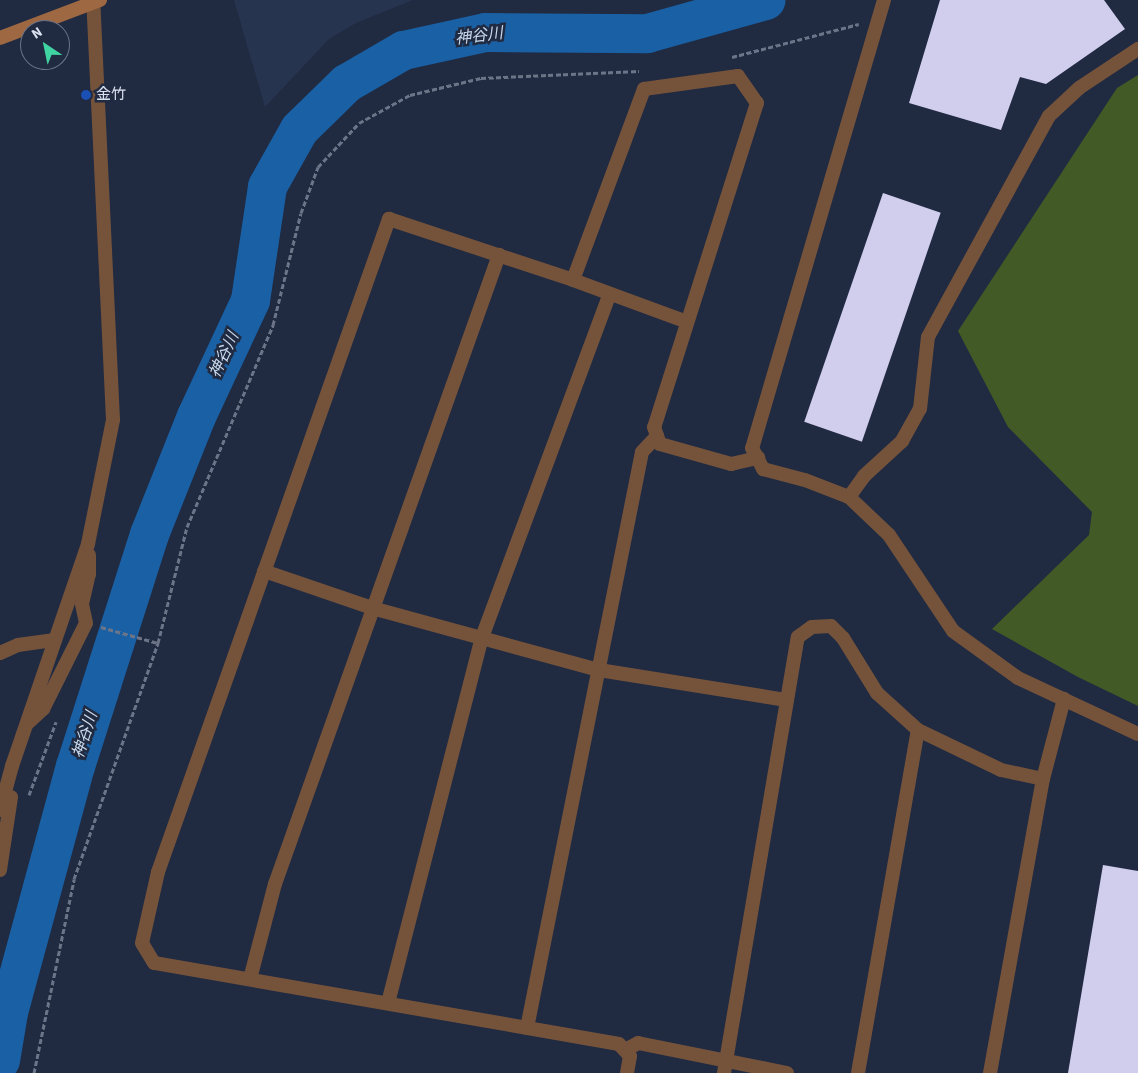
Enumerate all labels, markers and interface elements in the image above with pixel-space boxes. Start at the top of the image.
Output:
north arrow [20,20,70,70]
text: N [28,22,47,44]
water label: 神谷川 [454,24,504,48]
place label: 金竹 [96,86,126,104]
marker: 金竹 [80,89,92,101]
water label: 神谷川 [205,329,243,381]
water label: 神谷川 [68,709,102,761]

